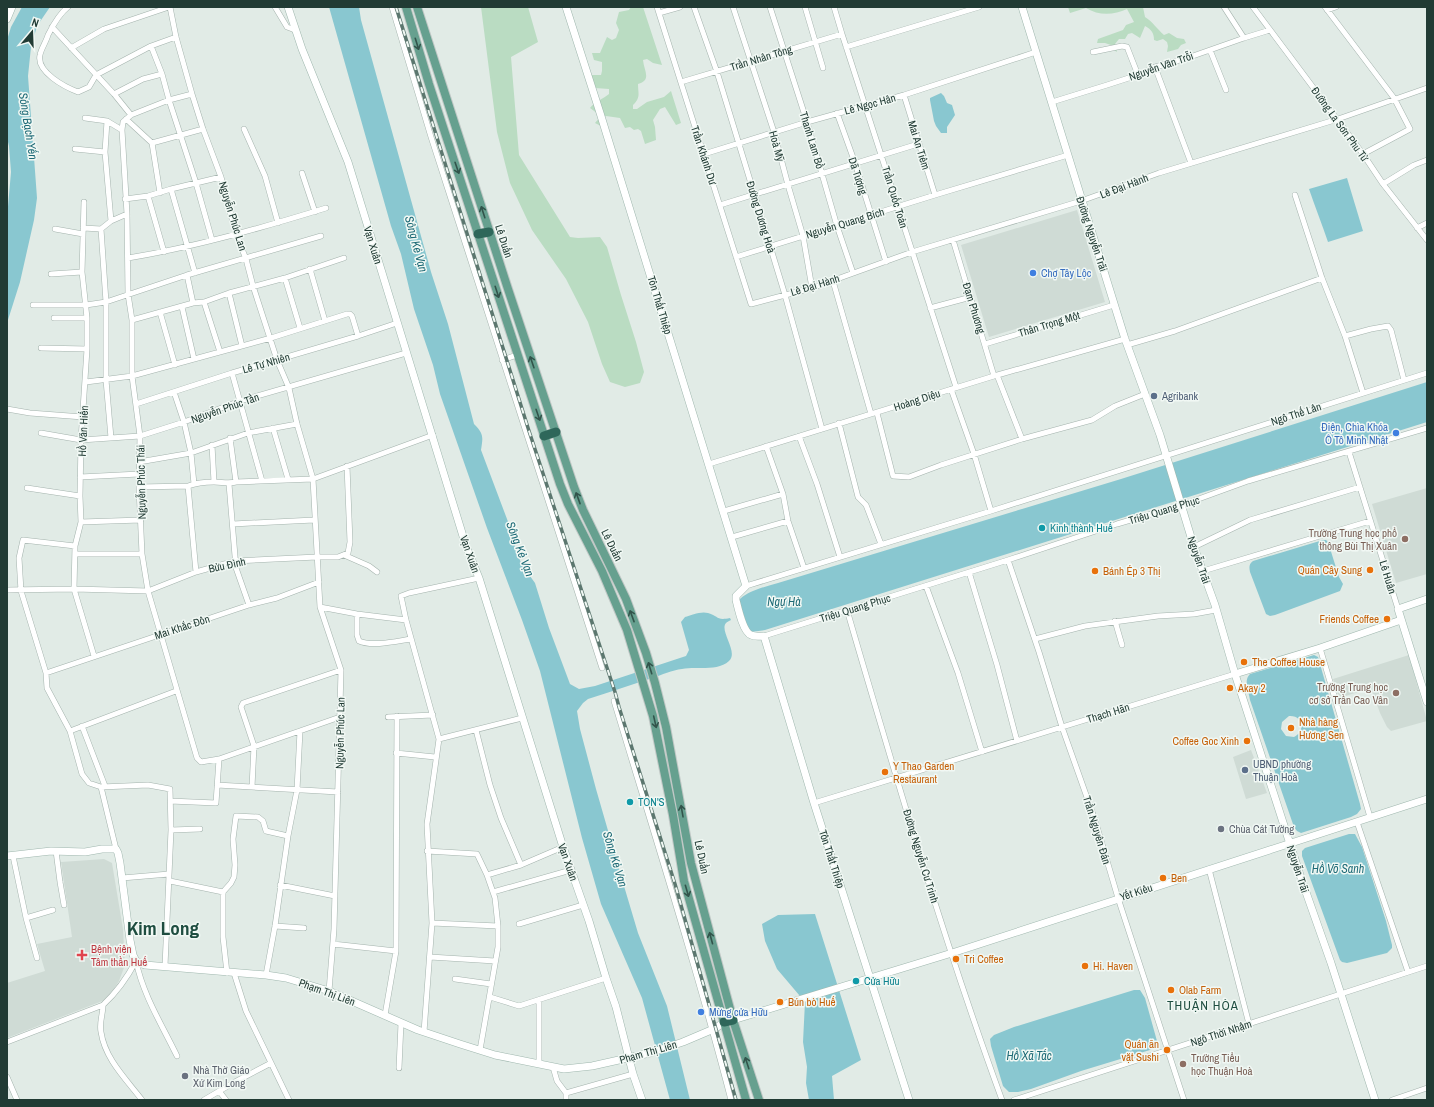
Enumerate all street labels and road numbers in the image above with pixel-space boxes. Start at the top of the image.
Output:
street label: Trần Nhân Tông [728,42,794,74]
street label: Nguyễn Văn Trỗi [1127,48,1195,84]
street label: Đường La Sơn Phu Tử [1308,84,1372,165]
street label: Lê Ngọc Hân [843,90,897,118]
street label: Thanh Lam Bồ [797,110,827,170]
street label: Mai An Tiêm [905,119,933,171]
street label: Trần Khánh Dư [688,124,720,187]
street label: Hoà Mỹ [766,129,788,163]
street label: Dã Tượng [845,155,871,197]
street label: Trần Quốc Toản [879,164,911,230]
street label: Lê Đại Hành [1098,170,1150,202]
street label: Đường Dương Hoà [743,179,779,255]
street label: Nguyễn Phúc Lan [216,180,250,252]
street label: Đường Nguyễn Trãi [1073,195,1111,273]
street label: Nguyễn Quang Bích [804,204,886,242]
street label: Lê Duẩn [492,223,516,259]
street label: Vạn Xuân [361,224,385,266]
street label: Lê Đại Hành [789,271,841,299]
street label: Tôn Thất Thiệp [644,274,676,336]
street label: Đạm Phương [960,281,988,335]
street label: Thân Trọng Một [1016,308,1082,340]
street label: Lê Tự Nhiên [241,350,291,376]
street label: Hoàng Diệu [892,386,942,414]
street label: Nguyễn Phúc Tần [189,390,261,426]
street label: Ngô Thế Lân [1269,399,1323,429]
street label: Hồ Văn Hiến [75,405,91,457]
street label: Nguyễn Phúc Thái [133,445,149,519]
street label: Triệu Quang Phục [1127,492,1202,527]
street label: Lê Duẩn [598,527,626,563]
street label: Vạn Xuân [457,533,483,575]
street label: Nguyễn Trãi [1184,534,1214,586]
street label: Bửu Đình [207,554,247,576]
street label: Lê Huân [1376,559,1400,595]
street label: Triệu Quang Phục [818,590,893,625]
street label: Mai Khắc Đôn [153,612,211,642]
street label: Nguyễn Phúc Lan [332,697,348,769]
street label: Thạch Hãn [1085,700,1131,726]
street label: Trần Nguyên Đán [1080,794,1114,866]
street label: Đường Nguyễn Cư Trinh [900,807,942,905]
street label: Tôn Thất Thiệp [816,828,848,890]
street label: Lê Duẩn [692,839,712,875]
street label: Vạn Xuân [555,841,581,883]
street label: Nguyễn Trãi [1284,843,1312,895]
street label: Yết Kiêu [1118,880,1154,904]
street label: Phạm Thị Liên [297,975,357,1009]
street label: Ngô Thời Nhậm [1189,1017,1253,1049]
street label: Phạm Thị Liên [618,1037,678,1067]

